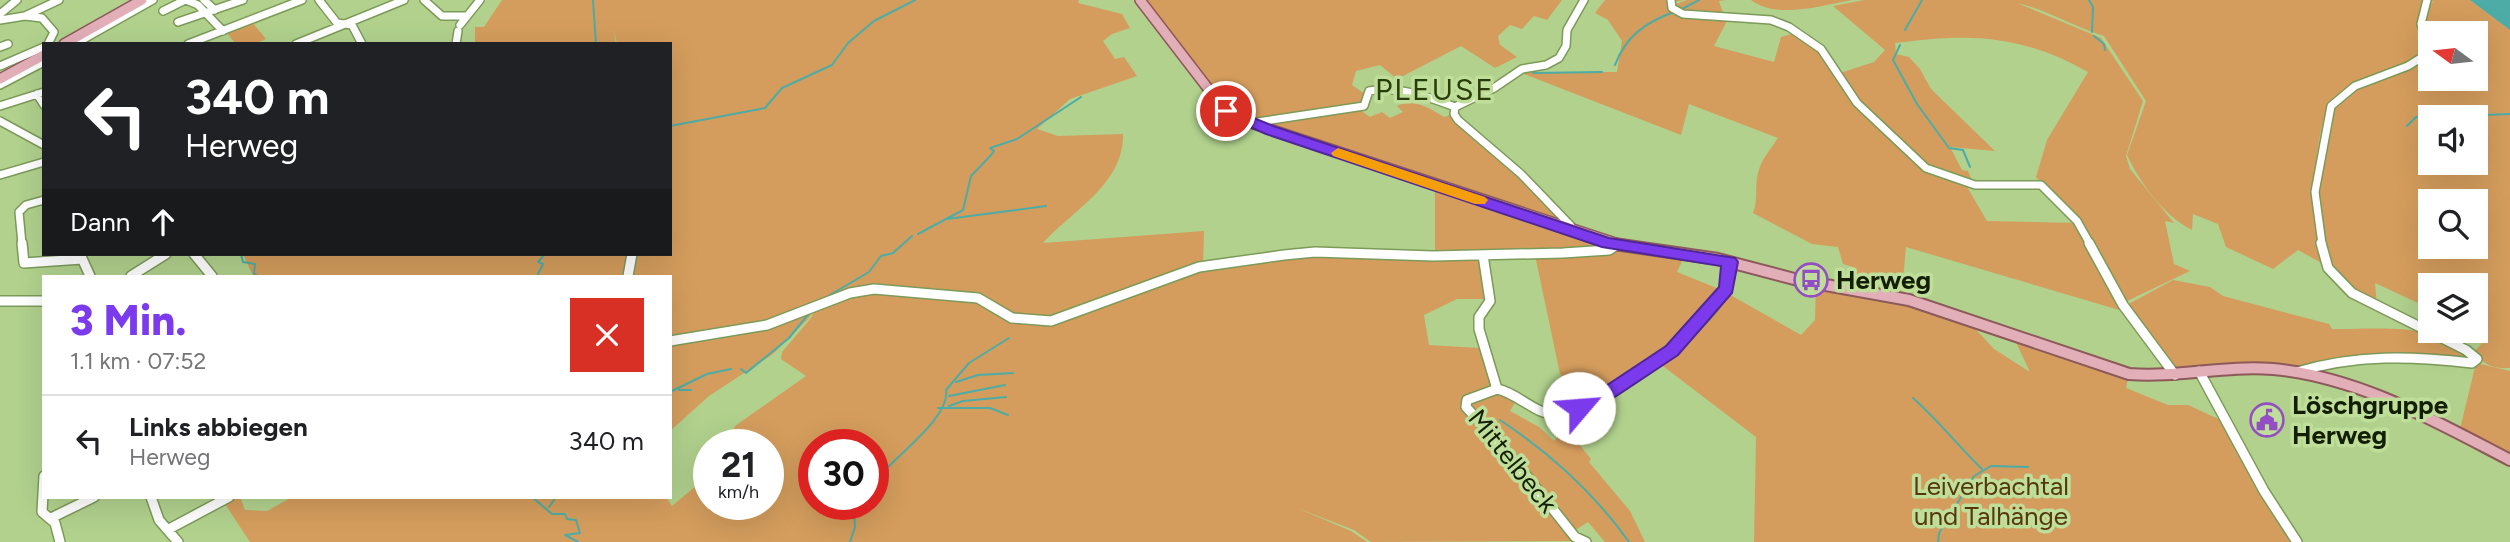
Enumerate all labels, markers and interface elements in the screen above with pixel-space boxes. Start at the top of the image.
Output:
north arrow [2418,21,2488,91]
map controls [2418,21,2488,343]
text: 340 m [185,67,329,126]
icon: left [70,70,161,161]
district label: PLEUSE [1375,71,1495,108]
pin [1196,81,1256,141]
icon: arrive [1207,92,1245,130]
button: sound [2418,105,2488,175]
text: Herweg [185,127,298,165]
button: search [2418,189,2488,259]
icon: ahead [144,203,182,241]
text: Dann [70,206,130,238]
bus stop icon: Herweg [1792,261,1830,299]
place label: Herweg [1836,264,1931,296]
button: layers [2418,273,2488,343]
text: 3 Min. [70,295,187,346]
button: close [570,298,644,372]
text: 1.1 km · 07:52 [70,347,206,375]
position arrow [1542,371,1616,445]
place label: Löschgruppe Herweg [2292,389,2448,451]
public building icon: Löschgruppe Herweg [2248,401,2286,439]
street label: Mittelbeck [1462,403,1565,519]
text: Links abbiegen [129,411,308,443]
icon: left [70,422,108,460]
text: 340 m [568,425,644,457]
speed limit sign: 30 [798,429,889,520]
text: Herweg [129,443,210,471]
text: 21 [721,444,756,486]
park label: Leiverbachtal und Talhänge [1913,470,2069,532]
text: km/h [718,481,759,503]

